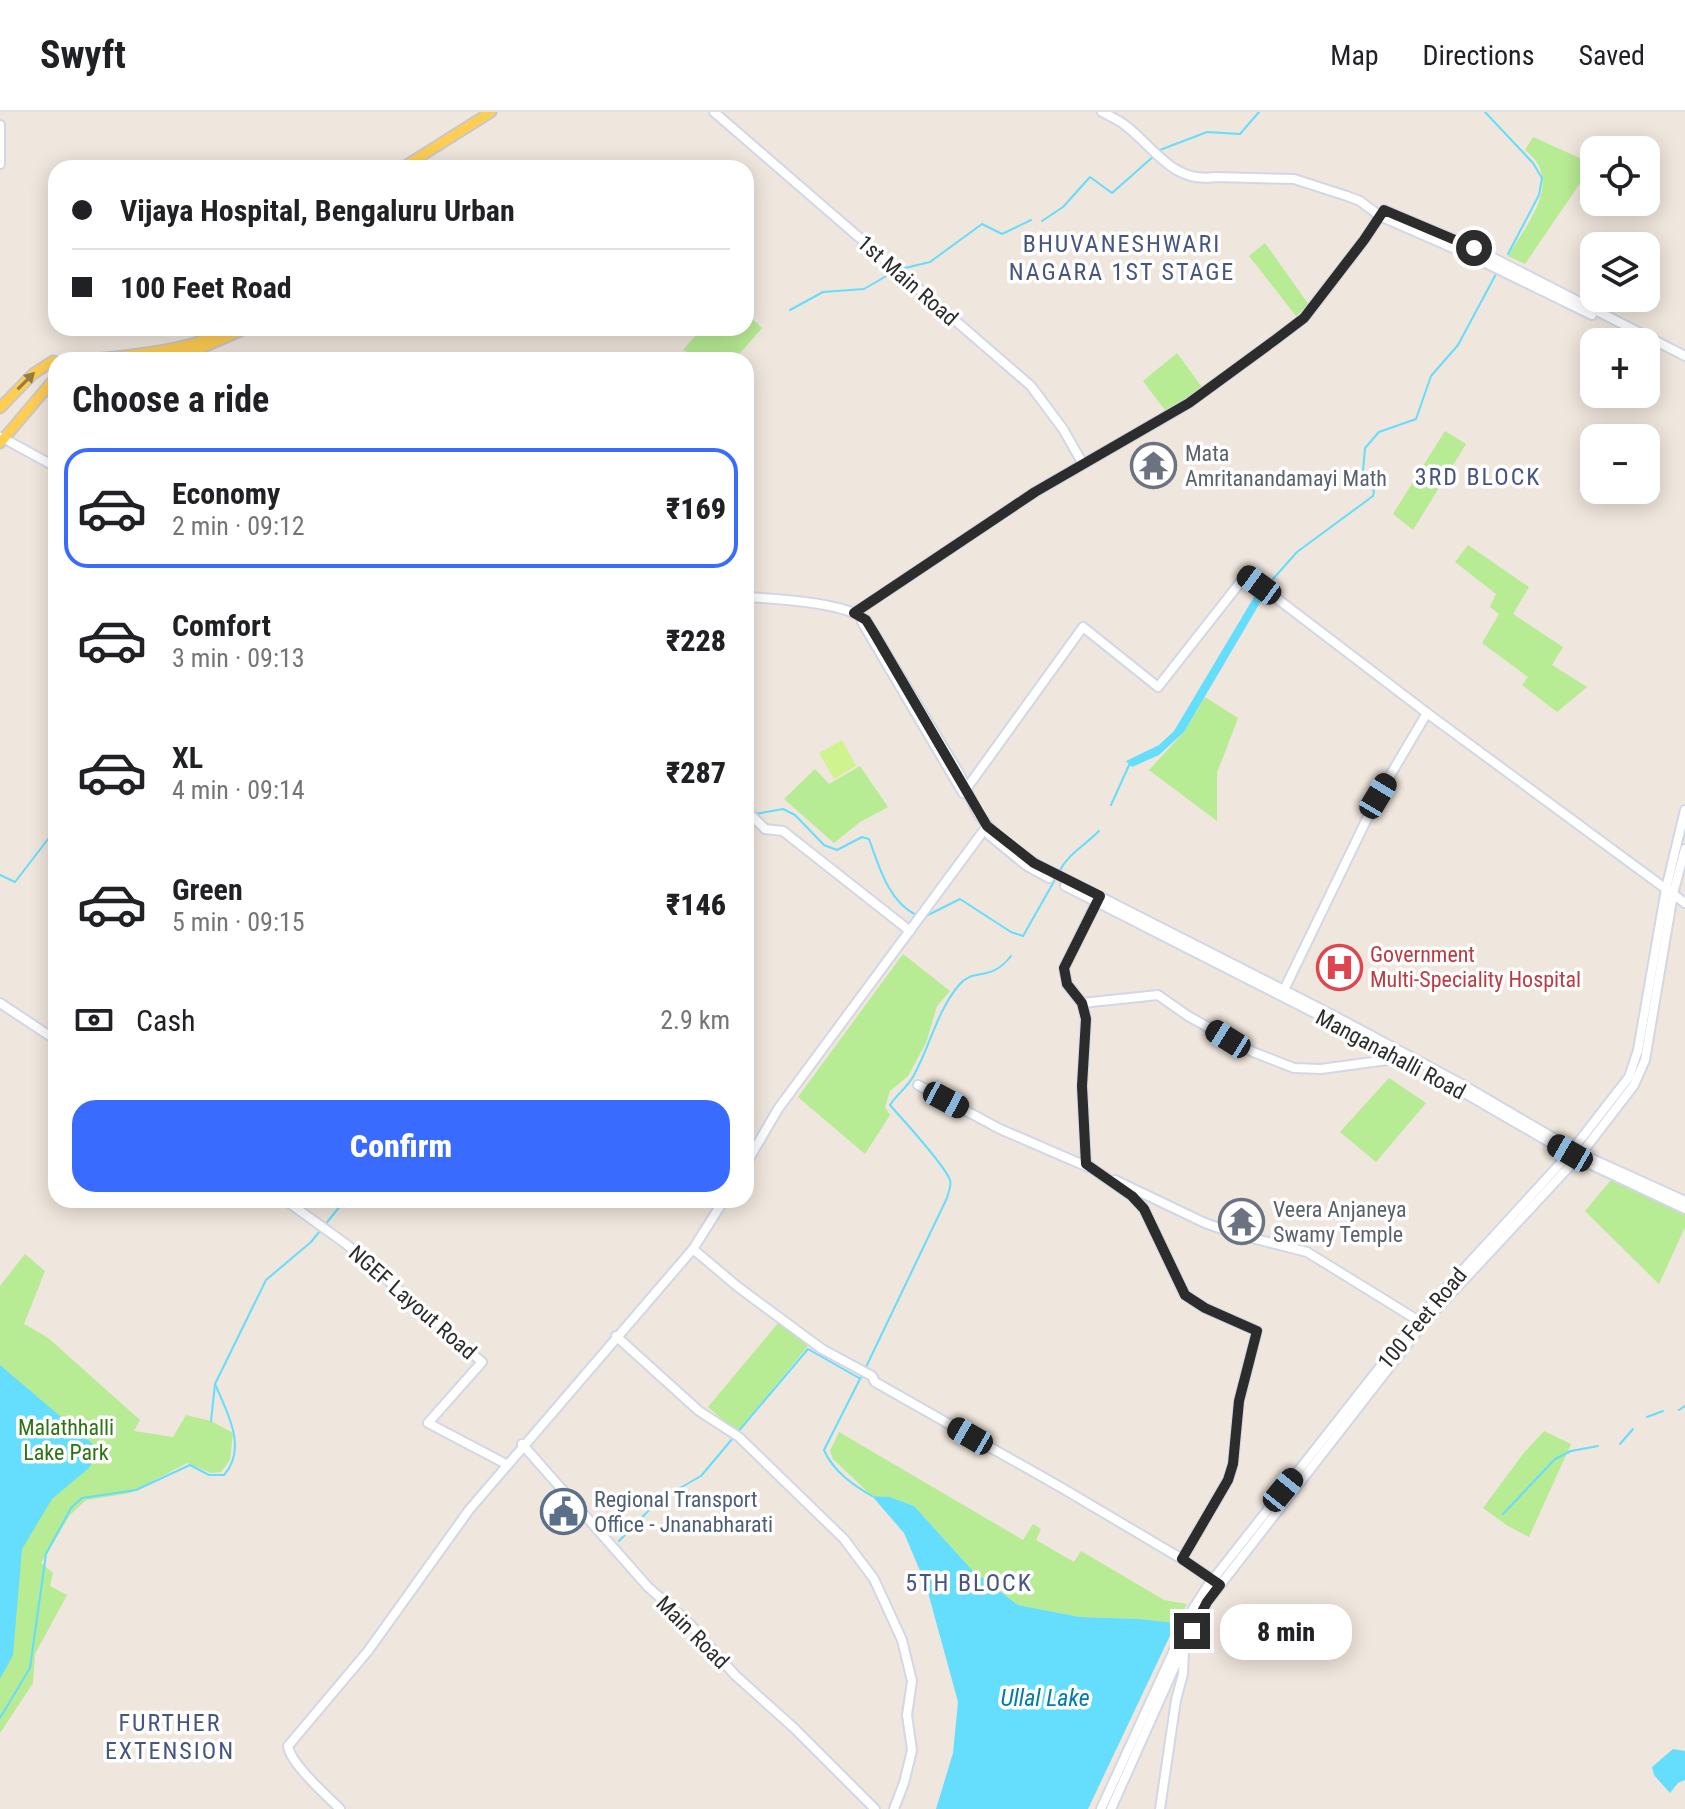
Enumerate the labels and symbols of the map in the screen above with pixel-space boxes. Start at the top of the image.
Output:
street label: 1st Main Road [852,230,963,331]
district label: BHUVANESHWARI NAGARA 1ST STAGE [1009,230,1235,286]
route start [1456,230,1492,266]
one-way arrow [16,372,35,391]
place label: Mata Amritanandamayi Math [1185,441,1387,491]
temple icon: Mata Amritanandamayi Math [1130,442,1178,490]
district label: 3RD BLOCK [1415,463,1541,491]
car [1233,561,1285,609]
car [1355,769,1401,823]
place label: Government Multi-Speciality Hospital [1370,942,1581,992]
hospital icon: Government Multi-Speciality Hospital [1315,943,1363,991]
street label: Manganahalli Road [1312,1004,1470,1104]
car [1201,1016,1255,1062]
car [919,1078,973,1122]
car [1543,1131,1597,1175]
place label: Veera Anjaneya Swamy Temple [1273,1197,1407,1247]
temple icon: Veera Anjaneya Swamy Temple [1218,1198,1266,1246]
street label: NGEF Layout Road [344,1240,481,1364]
street label: 100 Feet Road [1373,1263,1472,1374]
car [943,1414,997,1458]
park label: Malathhalli Lake Park [18,1415,114,1465]
car [1259,1464,1307,1516]
place label: Regional Transport Office - Jnanabharati [594,1487,773,1537]
public building icon: Regional Transport Office - Jnanabharati [539,1488,587,1536]
district label: 5TH BLOCK [905,1569,1033,1597]
street label: Main Road [651,1591,734,1674]
callout: 8 min [1220,1603,1352,1659]
route end [1174,1613,1210,1649]
water label: Ullal Lake [1000,1684,1090,1712]
district label: FURTHER EXTENSION [105,1709,235,1765]

